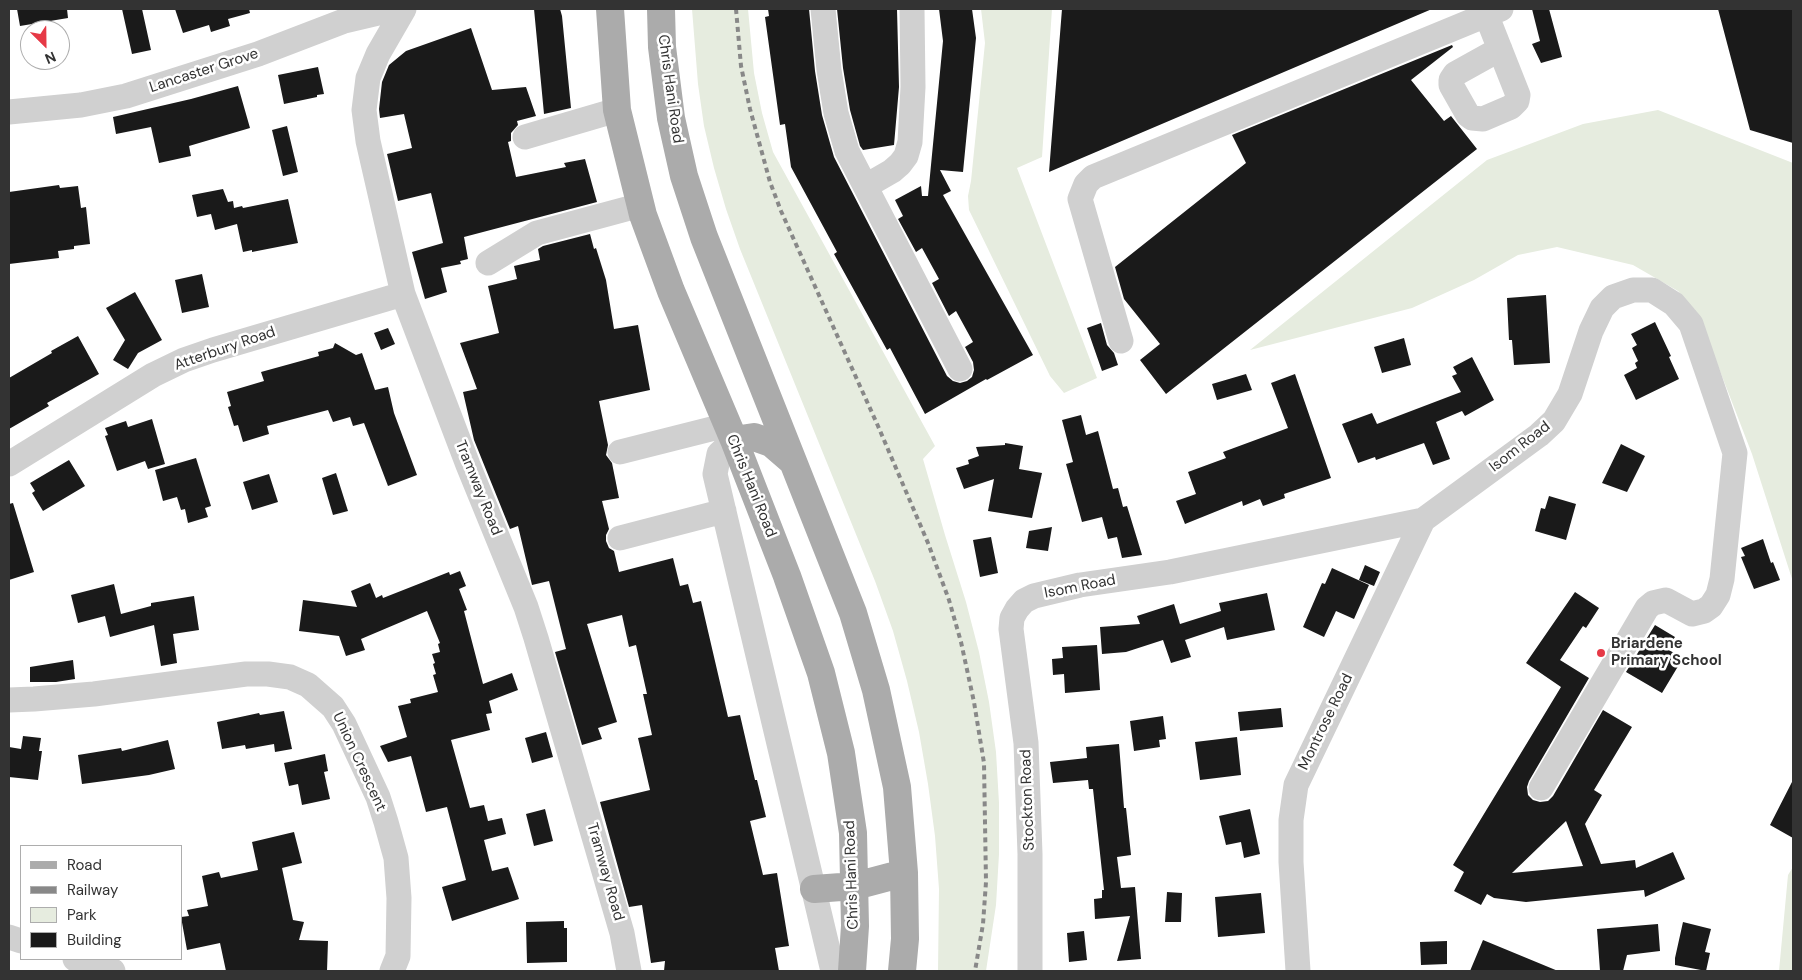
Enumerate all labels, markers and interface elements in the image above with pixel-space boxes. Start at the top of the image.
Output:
north arrow [20,20,70,70]
street label: Chris Hani Road [653,34,687,144]
street label: Lancaster Grove [147,45,261,97]
text: N [42,48,59,68]
street label: Atterbury Road [172,323,278,375]
street label: Isom Road [1486,418,1554,476]
street label: Chris Hani Road [722,432,780,540]
street label: Tramway Road [451,438,505,538]
street label: Isom Road [1043,571,1117,603]
place label: Briardene Primary School [1611,635,1722,670]
marker: Briardene Primary School [1595,647,1607,659]
street label: Montrose Road [1295,671,1357,773]
street label: Union Crescent [328,710,390,814]
street label: Stockton Road [1017,749,1039,851]
street label: Chris Hani Road [841,820,863,930]
street label: Tramway Road [582,821,628,923]
legend [20,845,182,960]
text: Road [67,855,102,875]
text: Railway [67,880,118,900]
text: Park [67,905,97,925]
text: Building [67,930,122,950]

